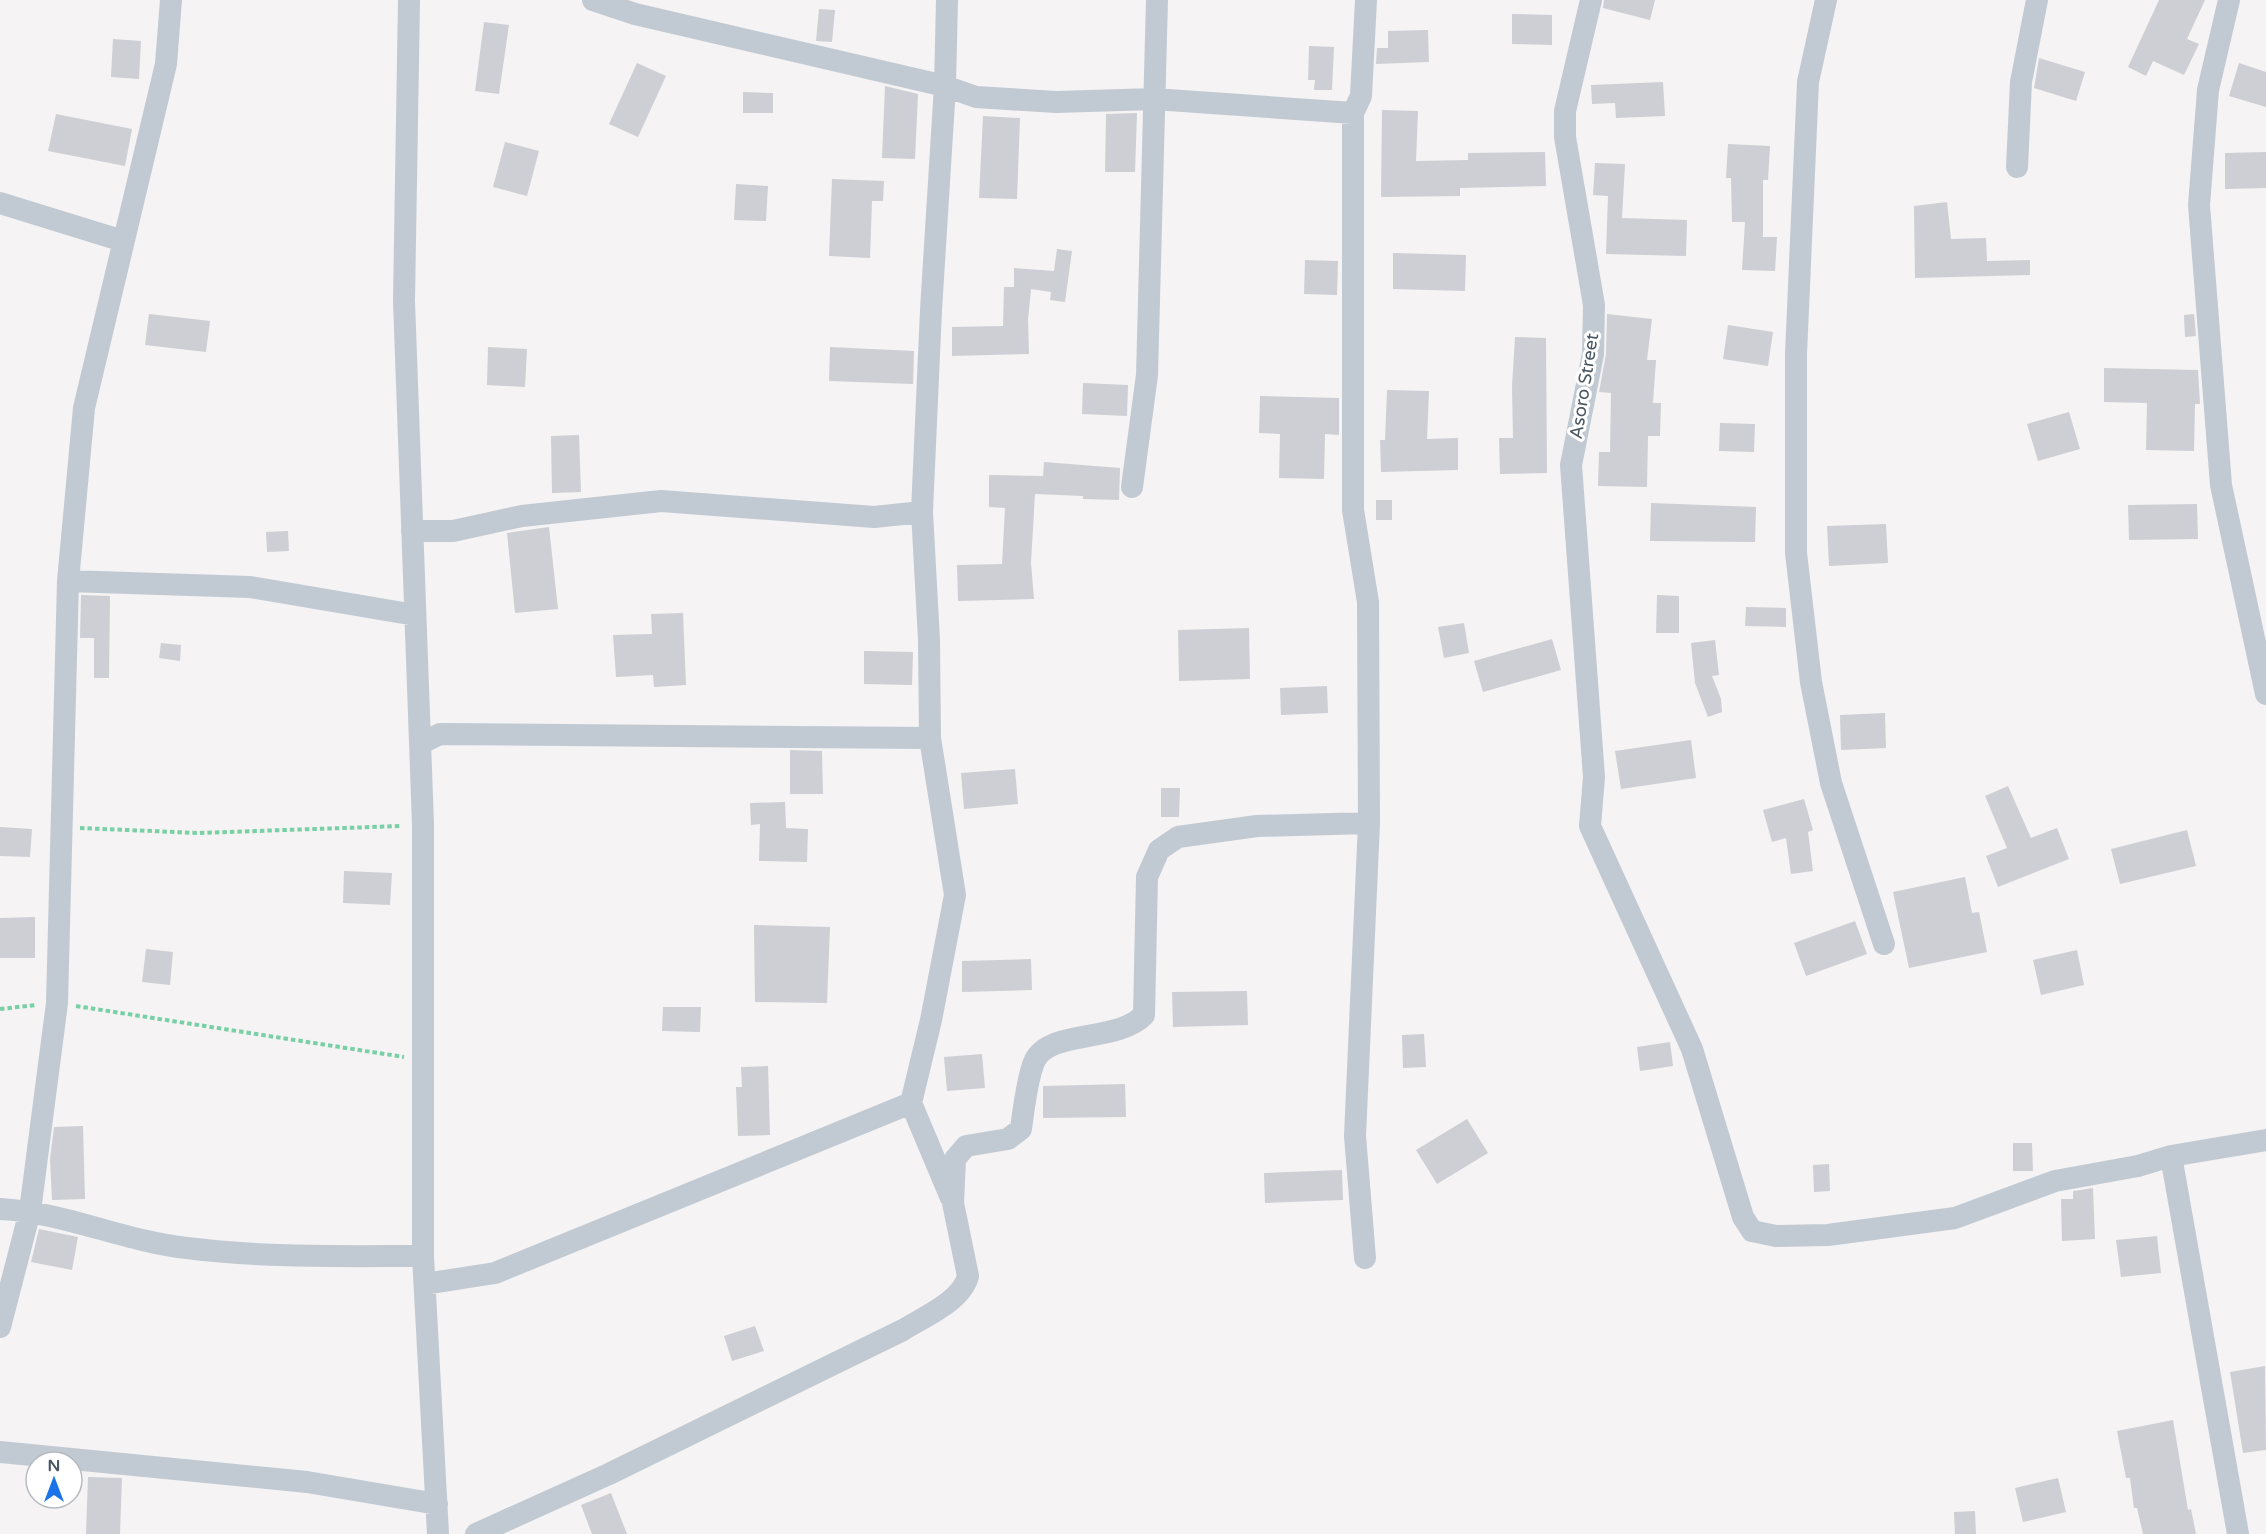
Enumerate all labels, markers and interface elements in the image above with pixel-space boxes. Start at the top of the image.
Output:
street label: Asoro Street [1565,331,1603,440]
north arrow [24,1450,84,1510]
text: N [48,1456,60,1476]

